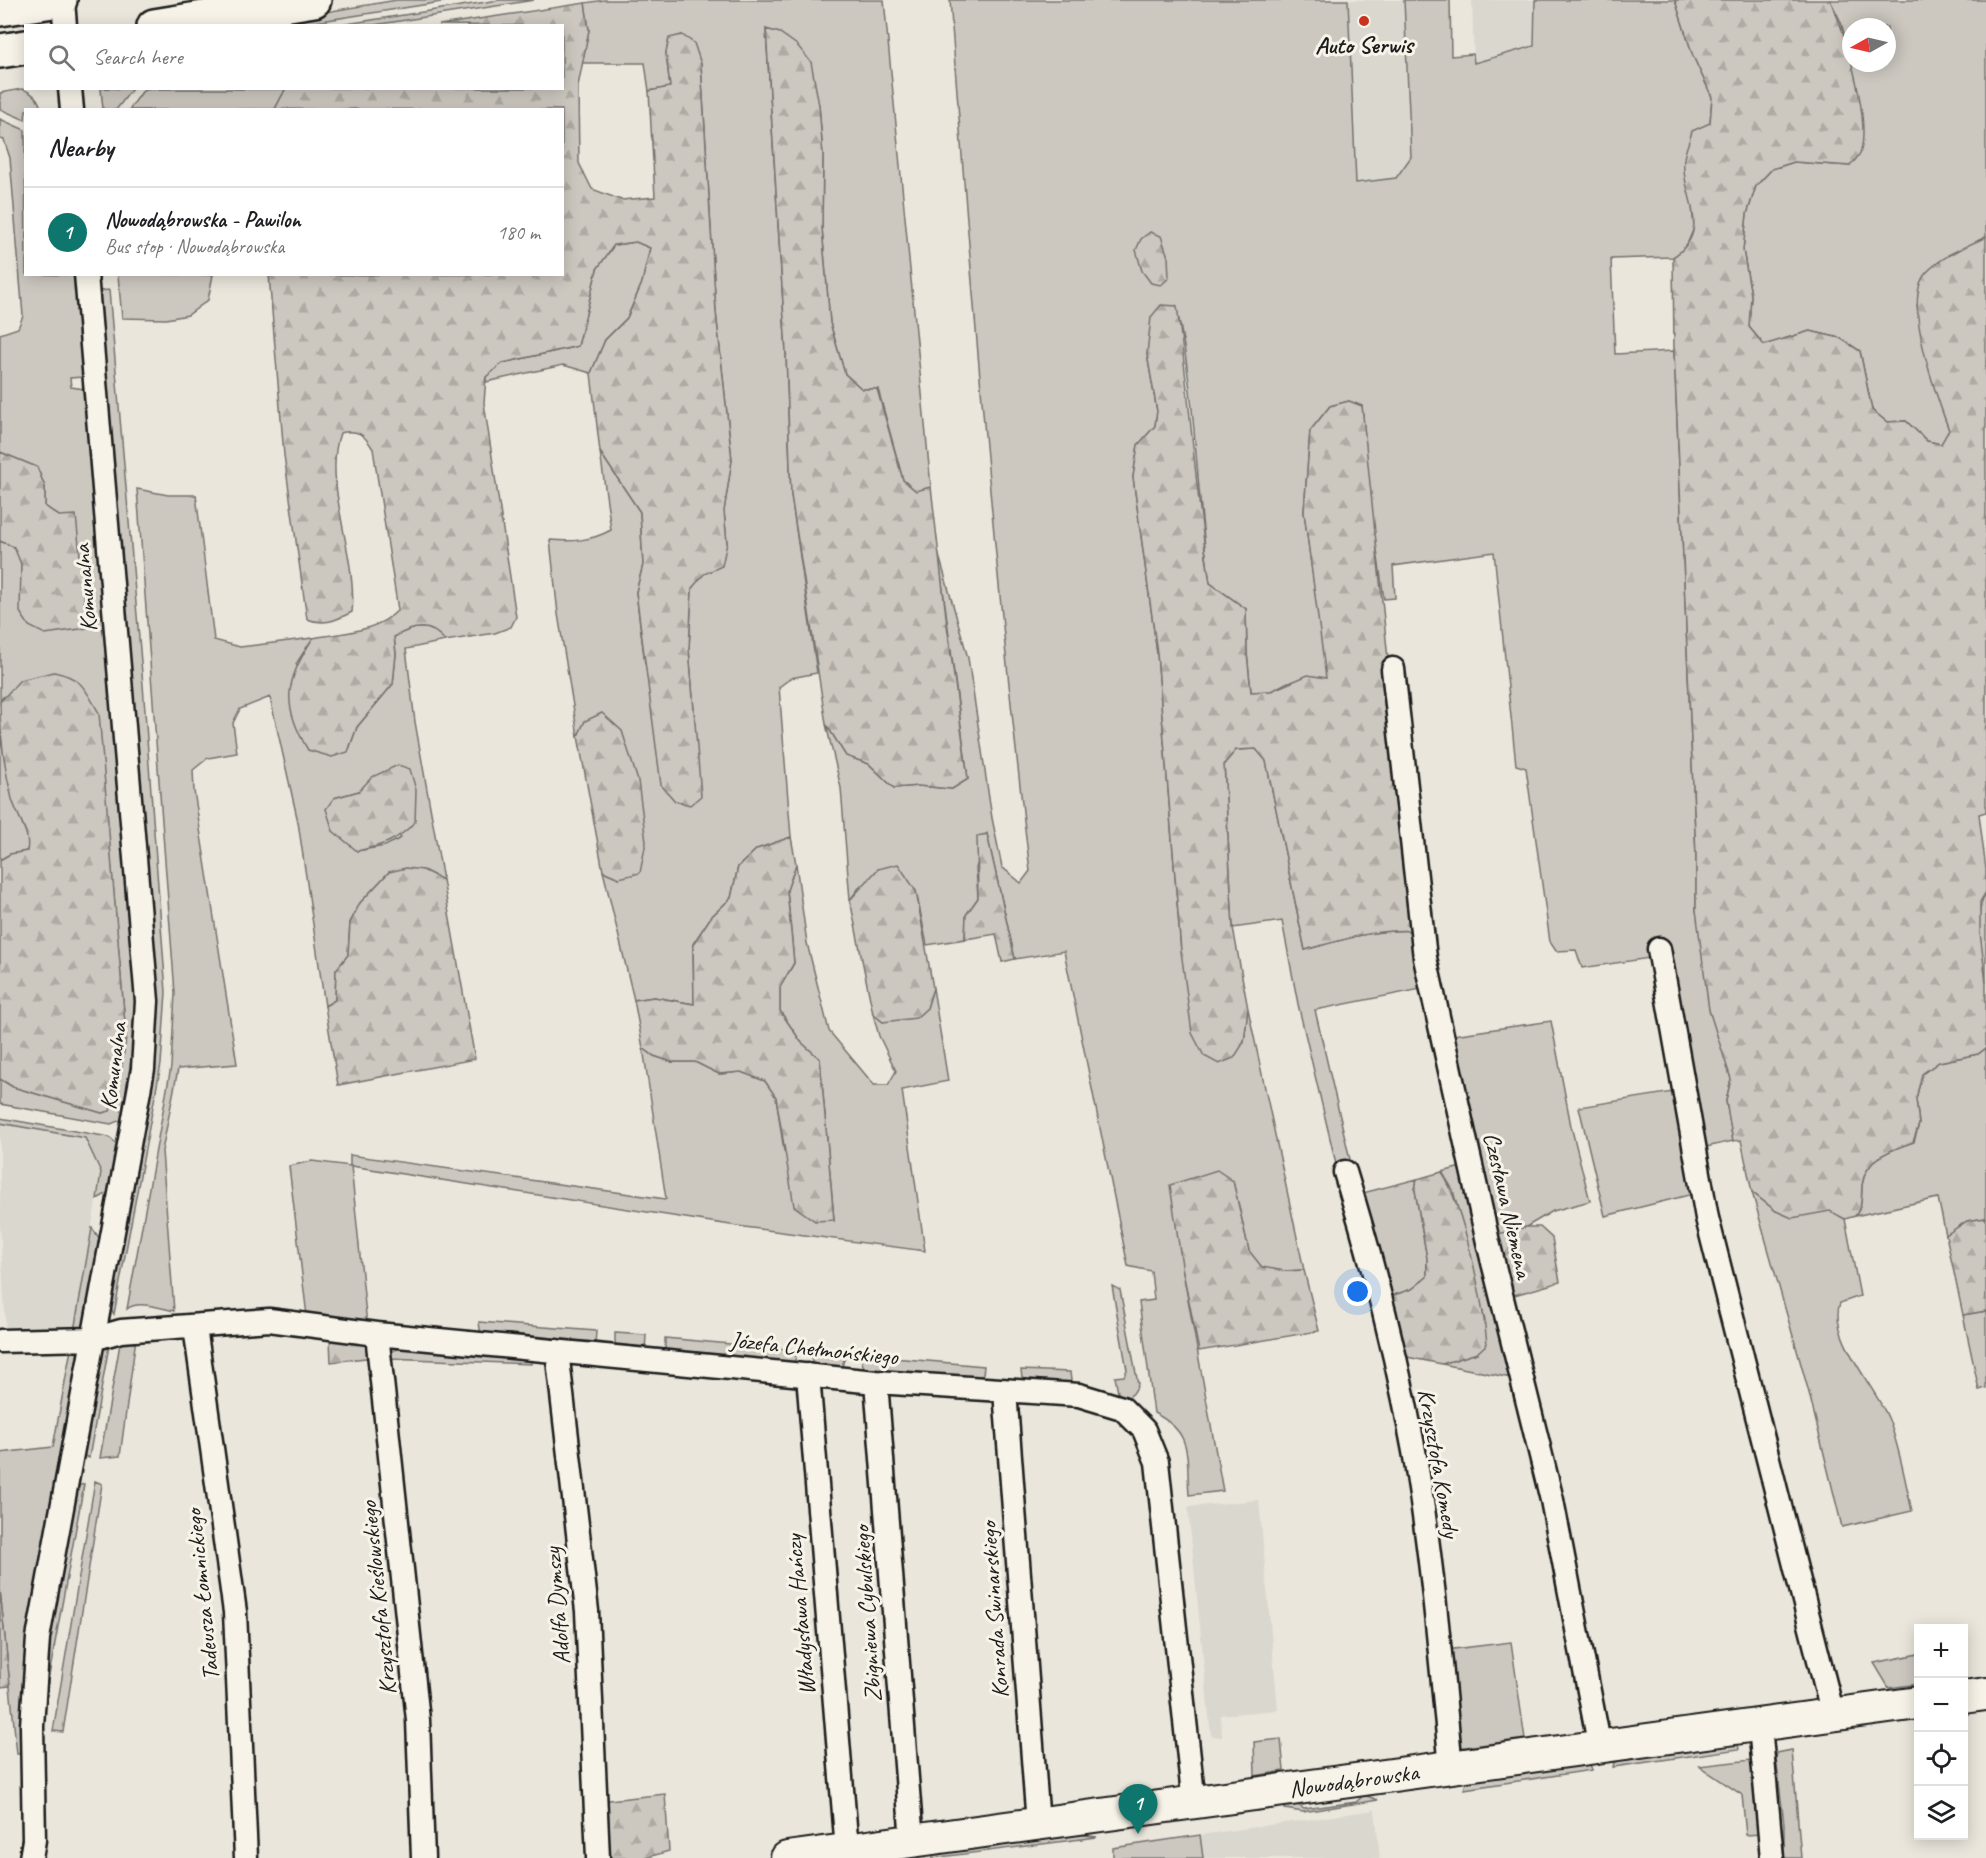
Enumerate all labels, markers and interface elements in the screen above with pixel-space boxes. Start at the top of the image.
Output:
marker: Auto Serwis [1357,14,1371,28]
north arrow [1842,18,1896,72]
search box [24,24,564,90]
place label: Auto Serwis [1315,30,1415,60]
icon: search [45,41,78,74]
text: Search here [93,43,183,71]
text: Nearby [48,131,113,164]
text: Nowodąbrowska - Pawilon [105,206,301,234]
text: 1 [63,220,72,245]
text: 180 m [497,220,540,245]
text: Bus stop · Nowodąbrowska [105,234,284,259]
street label: Komunalna [66,542,104,633]
street label: Komunalna [93,1019,133,1111]
street label: Czesława Niemena [1477,1129,1540,1283]
your location [1343,1277,1372,1306]
street label: Józefa Chełmońskiego [728,1324,901,1372]
street label: Krzysztofa Komedy [1411,1386,1467,1541]
street label: Krzysztofa Kieślowskiego [353,1498,403,1696]
street label: Tadeusza Łomnickiego [178,1505,226,1682]
street label: Konrada Swinarskiego [973,1518,1015,1699]
street label: Zbigniewa Cybulskiego [846,1522,888,1703]
street label: Władysława Hańczy [778,1532,822,1696]
street label: Adolfa Dymszy [537,1544,577,1666]
map controls [1914,1624,1968,1840]
button: + [1914,1624,1968,1678]
button: − [1914,1678,1968,1732]
button: locate [1914,1732,1968,1786]
street label: Nowodąbrowska [1287,1756,1422,1804]
pin: 1 [1118,1784,1158,1834]
button: layers [1914,1786,1968,1840]

